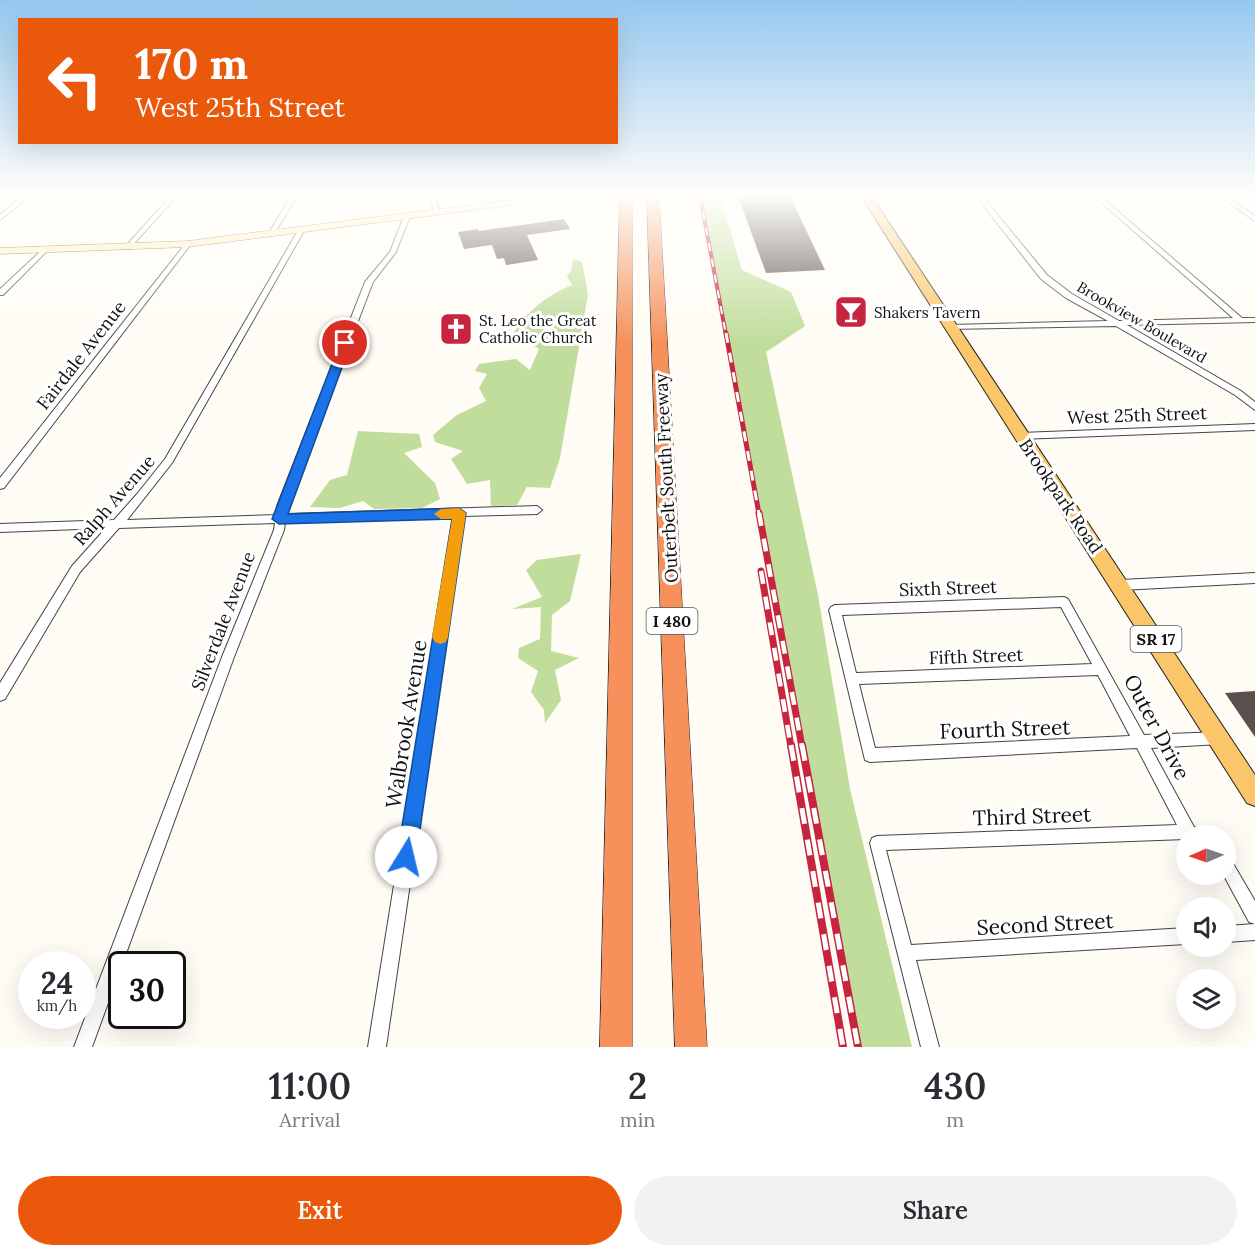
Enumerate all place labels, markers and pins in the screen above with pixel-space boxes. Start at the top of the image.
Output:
bar icon: Shakers Tavern [833,294,869,330]
place label: Shakers Tavern [874,303,981,322]
church icon: St. Leo the Great Catholic Church [438,311,474,347]
place label: St. Leo the Great Catholic Church [479,311,597,347]
pin [319,317,370,368]

